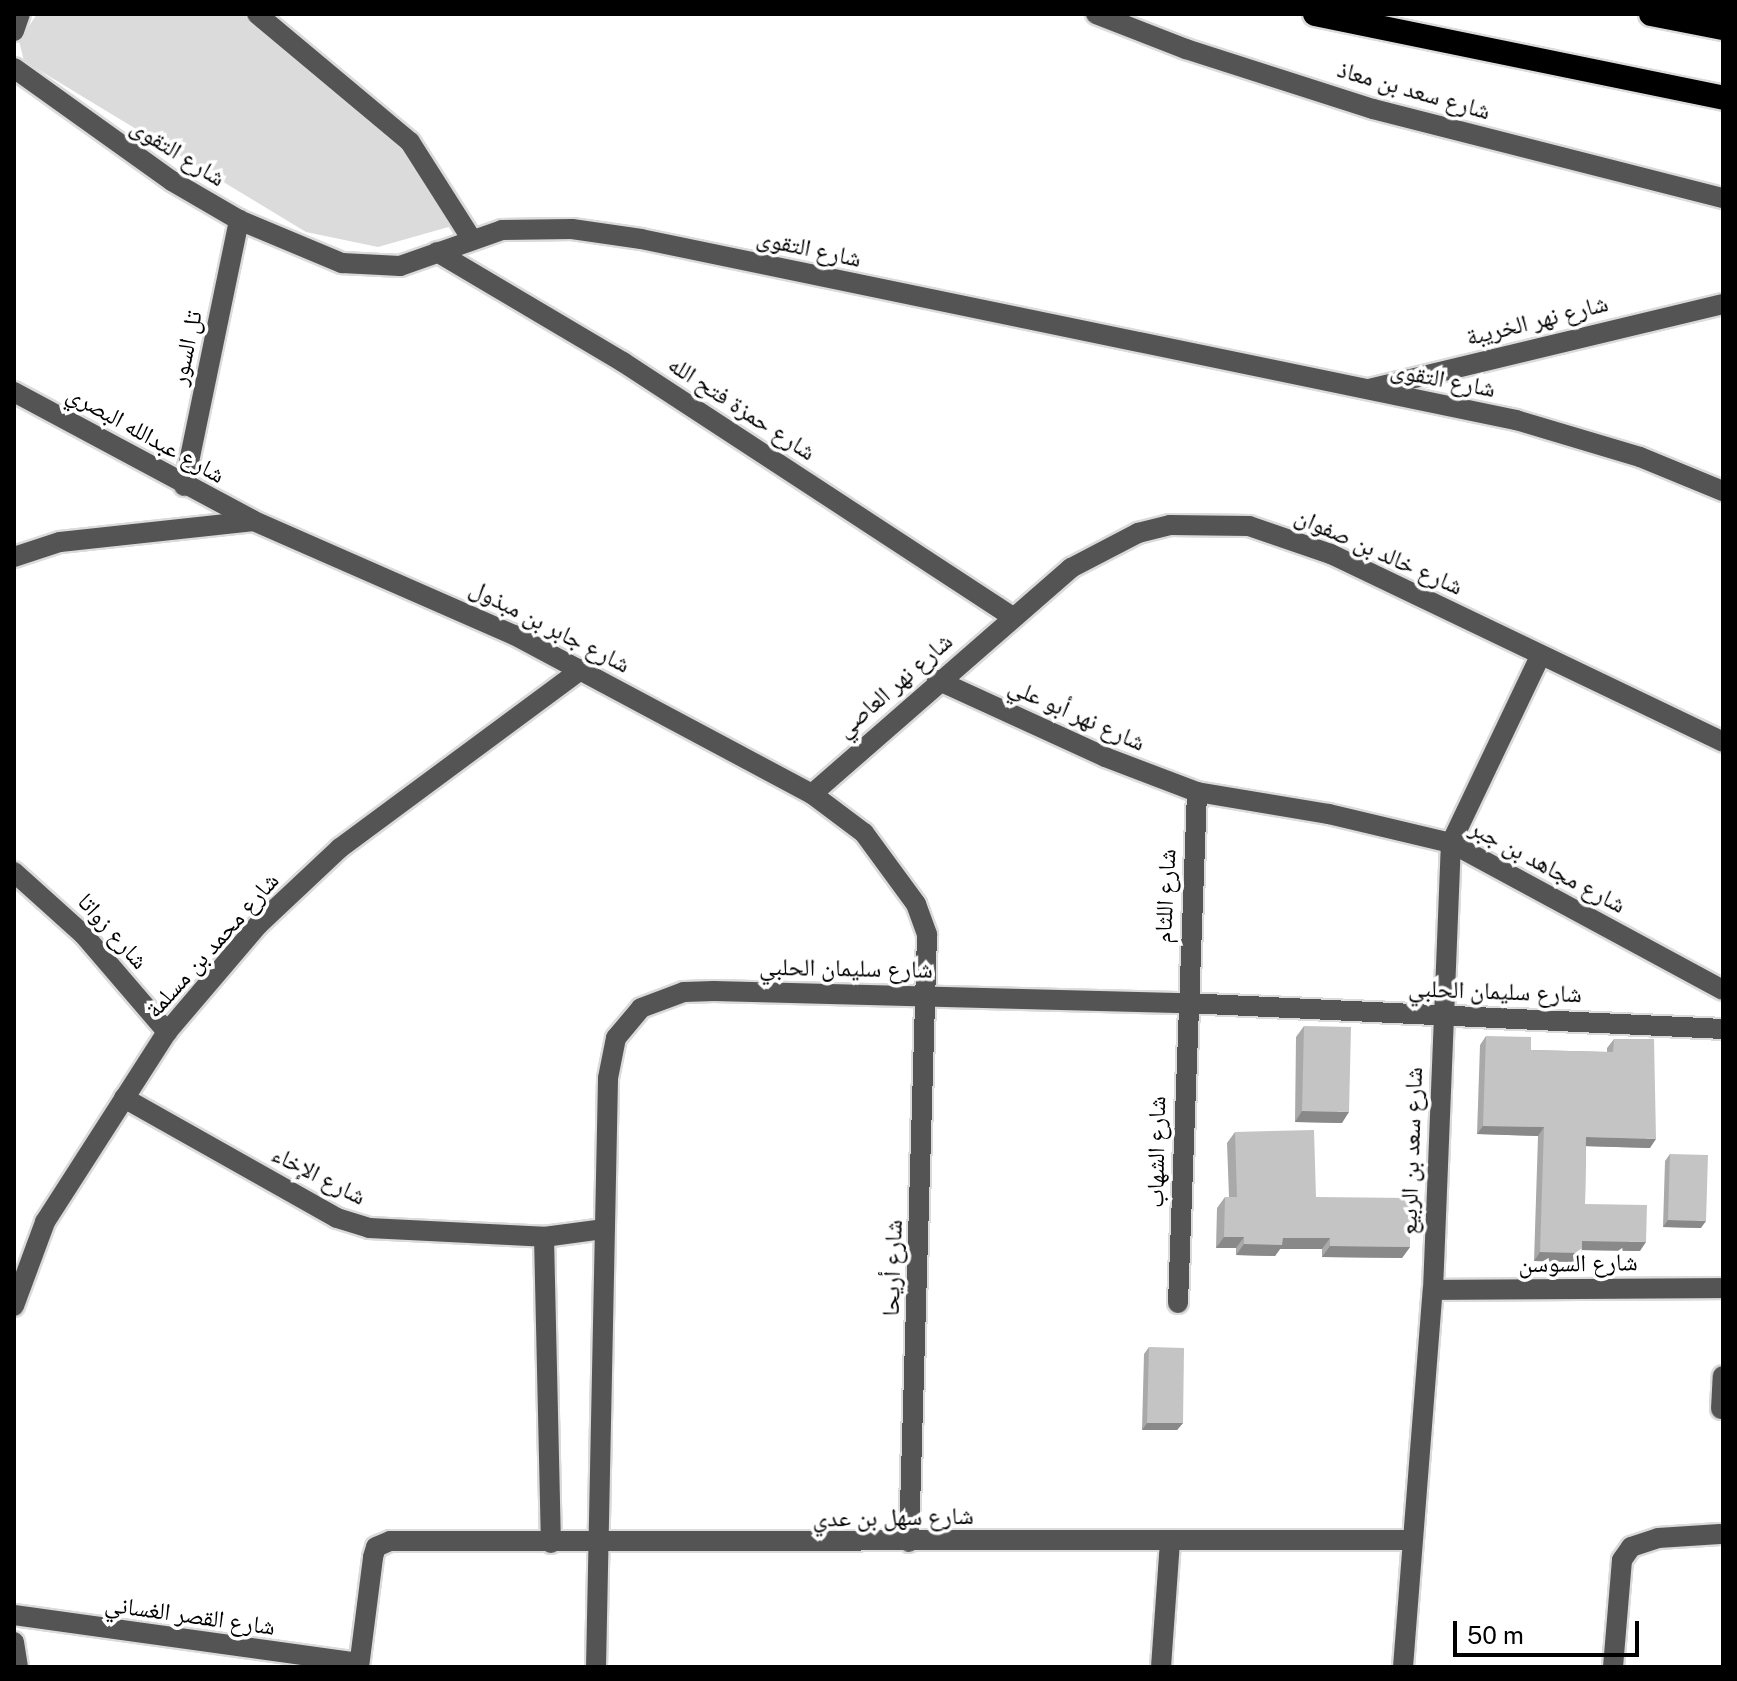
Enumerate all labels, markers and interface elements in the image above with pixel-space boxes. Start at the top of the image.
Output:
street label: شارع سعد بن معاذ [1334,54,1494,126]
street label: شارع التقوى [125,112,231,192]
street label: شارع التقوى [754,223,864,273]
street label: شارع نهر الخريبة [1463,288,1611,352]
street label: تل السور [164,308,208,388]
street label: شارع حمزة فتح الله [663,350,821,466]
street label: شارع التقوى [1388,355,1498,403]
street label: شارع عبدالله البصري [62,379,230,489]
street label: شارع خالد بن صفوان [1291,501,1467,601]
street label: شارع جابر بن مبذول [465,573,635,679]
street label: شارع نهر العاصي [830,627,958,743]
street label: شارع نهر أبو علي [1004,671,1150,757]
street label: شارع مجاهد بن جبر [1465,813,1631,919]
street label: شارع اللثام [1148,848,1182,944]
street label: شارع محمد بن مسلمة [139,866,285,1024]
street label: شارع زواتا [72,887,154,975]
street label: شارع سليمان الحلبي [759,952,933,984]
street label: شارع سليمان الحلبي [1408,974,1582,1008]
street label: شارع سعد بن الربيع [1394,1067,1428,1235]
street label: شارع الشهاب [1141,1096,1171,1208]
street label: شارع الإخاء [267,1139,371,1211]
street label: شارع أريحا [876,1219,908,1317]
street label: شارع السوسن [1518,1248,1638,1278]
street label: شارع سهل بن عدي [812,1501,974,1533]
street label: شارع القصر الغساني [103,1589,277,1641]
scale bar [1457,1605,1643,1655]
text: 50 m [1467,1621,1524,1649]

